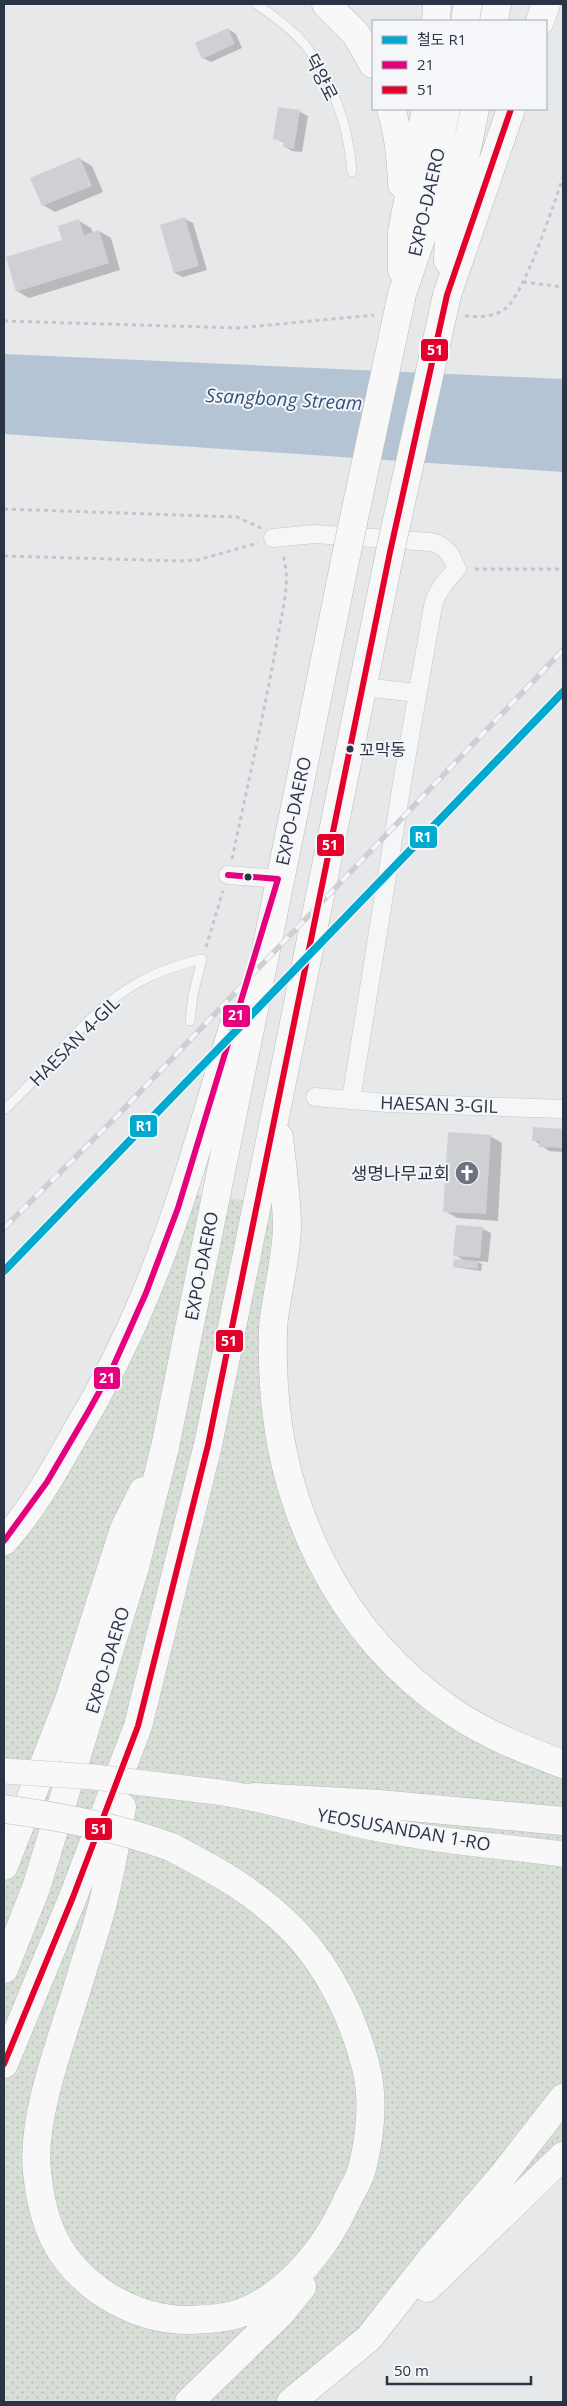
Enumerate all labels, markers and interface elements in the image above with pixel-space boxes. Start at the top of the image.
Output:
legend [372,20,547,110]
text: 철도 R1 [417,29,466,49]
street label: 덕양로 [300,49,344,105]
text: 21 [417,54,434,74]
text: 51 [417,79,434,99]
street label: EXPO-DAERO [402,145,450,259]
line badge: 51 [420,338,449,362]
text: 51 [427,340,443,359]
water label: Ssangbong Stream [205,382,363,416]
place label: 꼬막동 [359,738,406,761]
marker: 꼬막동 [345,744,355,754]
street label: EXPO-DAERO [270,754,316,868]
line badge: R1 [409,825,438,849]
text: R1 [414,827,432,846]
line badge: 51 [316,833,345,857]
text: 51 [322,835,338,854]
unlabelled marker [243,872,253,882]
street label: HAESAN 4-GIL [24,991,124,1091]
line badge: 21 [222,1004,251,1028]
text: 21 [228,1005,244,1024]
street label: HAESAN 3-GIL [380,1090,498,1118]
line badge: R1 [129,1114,158,1138]
text: R1 [135,1116,153,1135]
church icon: 생명나무교회 [454,1160,480,1186]
place label: 생명나무교회 [351,1161,450,1185]
street label: EXPO-DAERO [179,1209,223,1323]
line badge: 51 [215,1329,244,1353]
text: 51 [221,1331,237,1350]
line badge: 21 [93,1366,121,1390]
text: 21 [99,1368,115,1387]
street label: EXPO-DAERO [79,1604,135,1716]
street label: YEOSUSANDAN 1-RO [315,1802,493,1856]
line badge: 51 [84,1817,113,1841]
text: 51 [91,1819,107,1838]
scale bar [387,2354,531,2386]
text: 50 m [394,2360,429,2380]

